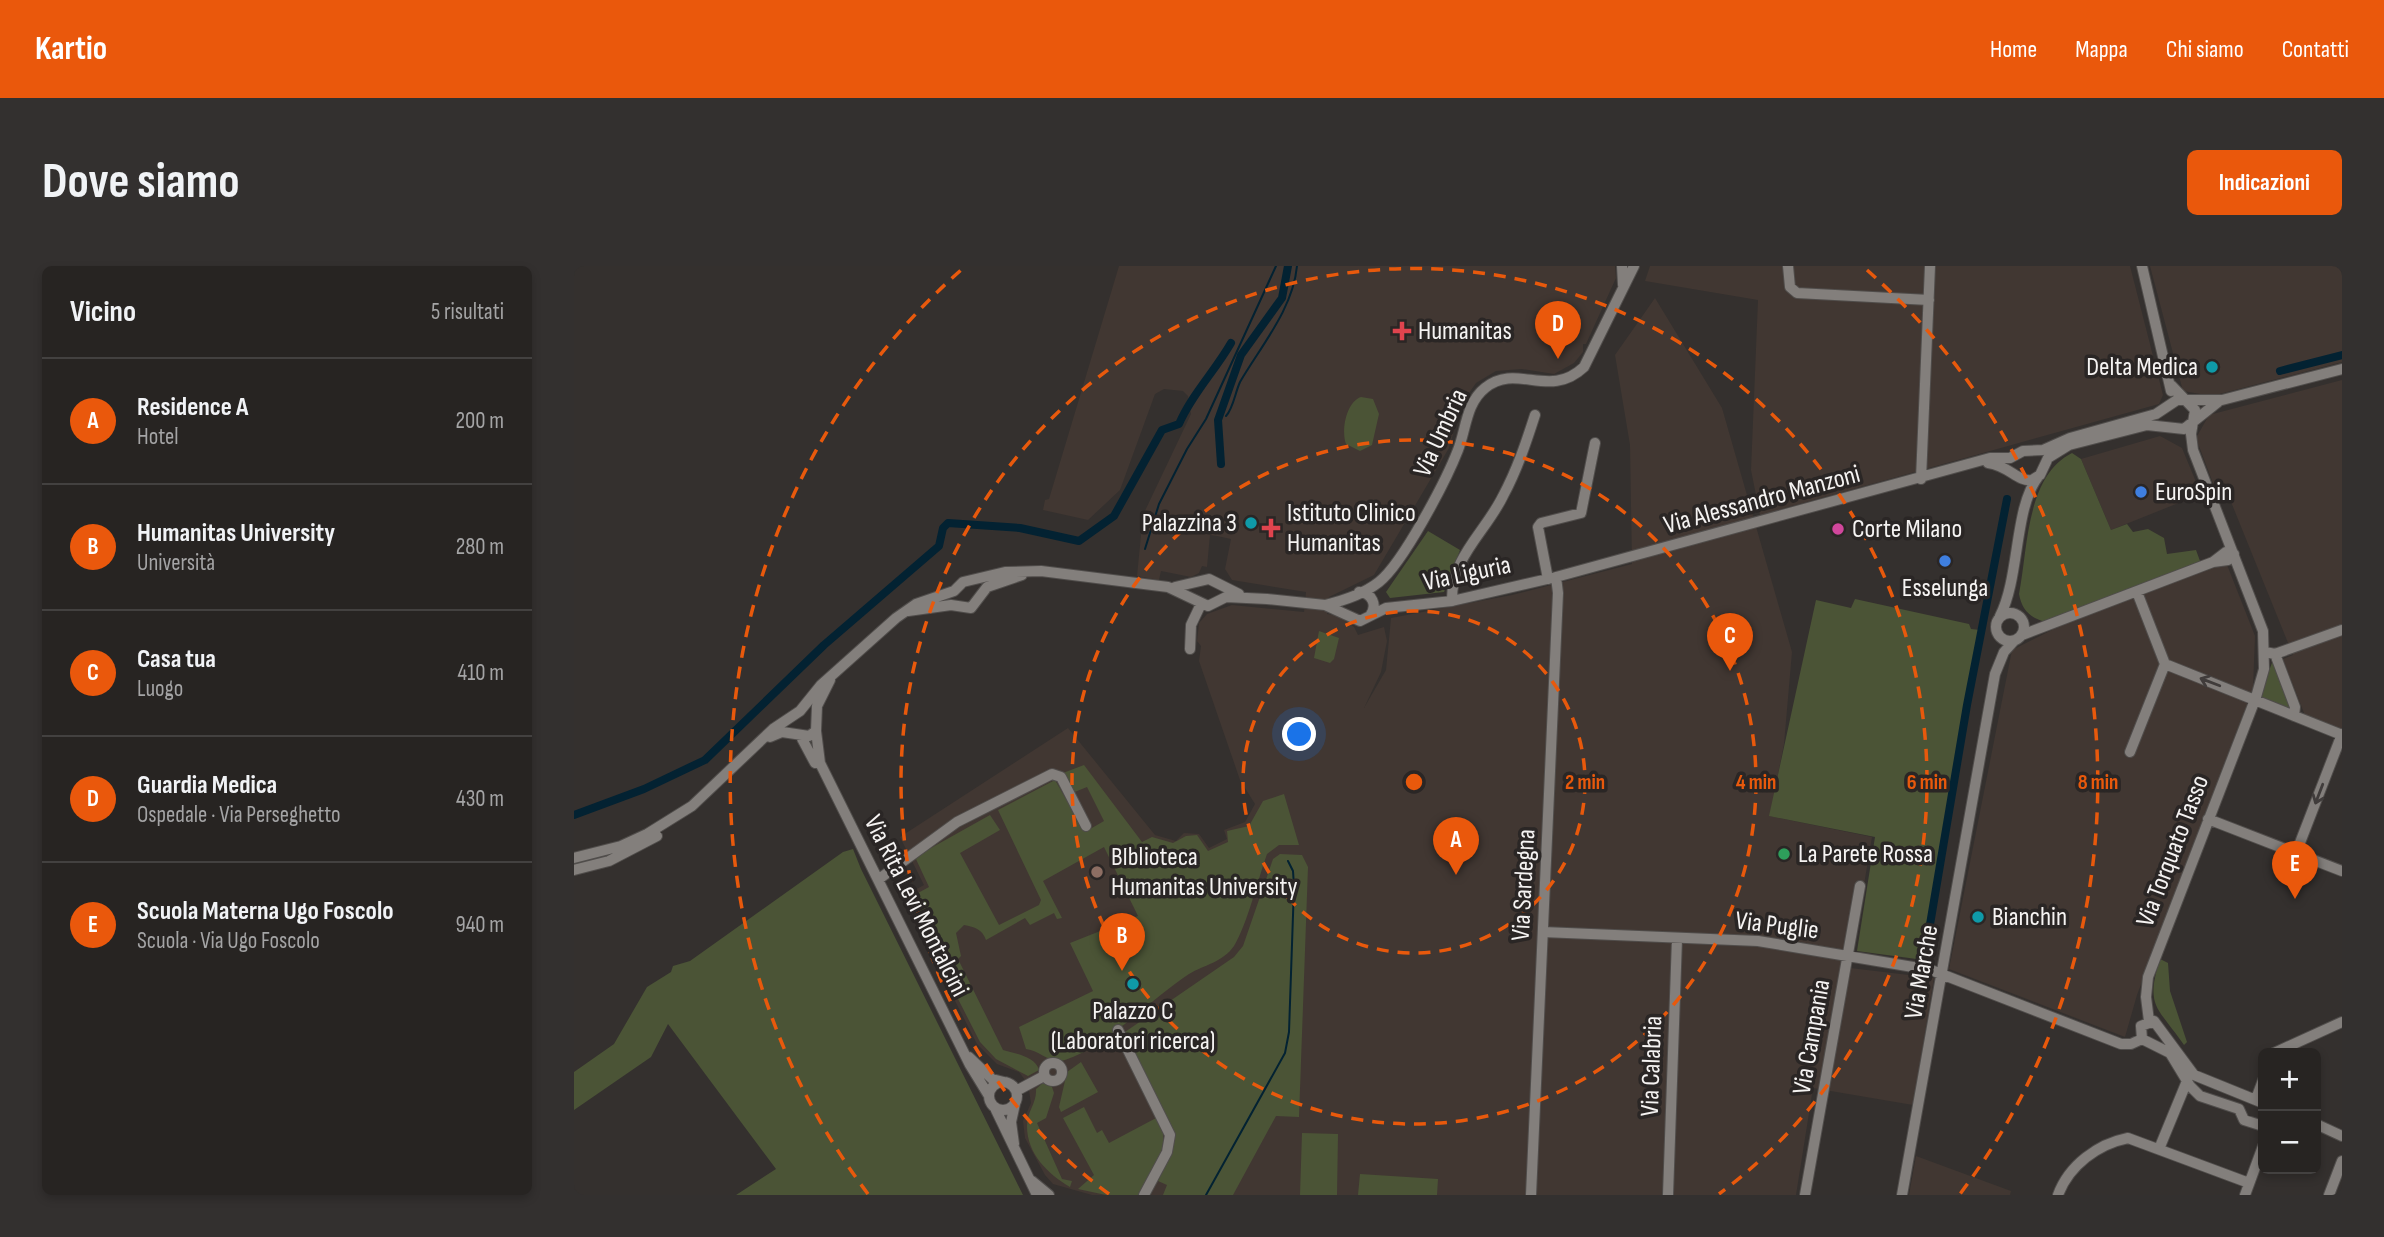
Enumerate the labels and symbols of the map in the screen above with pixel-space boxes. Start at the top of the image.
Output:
pin: D [1535,301,1581,359]
place label: Humanitas [1418,316,1512,347]
marker: Humanitas [1392,321,1412,341]
place label: Delta Medica [2086,352,2198,383]
marker: Delta Medica [2204,359,2220,375]
street label: Via Umbria [1407,384,1475,482]
street label: Via Alessandro Manzoni [1660,459,1864,541]
place label: EuroSpin [2155,477,2232,508]
marker: EuroSpin [2133,484,2149,500]
place label: Istituto Clinico Humanitas [1287,498,1416,559]
place label: Palazzina 3 [1142,508,1237,539]
place label: Corte Milano [1852,514,1962,545]
marker: Palazzina 3 [1243,515,1259,531]
marker: Istituto Clinico Humanitas [1261,518,1281,538]
marker: Corte Milano [1830,521,1846,537]
street label: Via Liguria [1420,550,1514,598]
marker: Esselunga [1937,553,1953,569]
place label: Esselunga [1902,573,1988,604]
pin: C [1707,613,1753,671]
one-way arrow [2199,674,2221,687]
your location [1282,717,1316,751]
centre of rings [1402,770,1426,794]
text: 2 min [1565,770,1605,795]
text: 4 min [1736,770,1776,795]
text: 6 min [1907,770,1947,795]
text: 8 min [2078,770,2118,795]
street label: Via Torquato Tasso [2130,771,2216,931]
one-way arrow [2311,782,2324,804]
street label: Via Rita Levi Montalcini [857,810,975,1002]
pin: A [1433,817,1479,875]
street label: Via Sardegna [1506,828,1542,942]
place label: La Parete Rossa [1798,839,1933,870]
pin: E [2272,841,2318,899]
place label: BIblioteca Humanitas University [1111,842,1297,903]
marker: La Parete Rossa [1776,846,1792,862]
marker: BIblioteca Humanitas University [1089,864,1105,880]
place label: Bianchin [1992,902,2067,933]
street label: Via Puglie [1734,906,1820,946]
marker: Bianchin [1970,909,1986,925]
pin: B [1099,913,1145,971]
street label: Via Marche [1898,922,1946,1022]
marker: Palazzo C (Laboratori ricerca) [1125,976,1141,992]
street label: Via Campania [1787,977,1837,1097]
place label: Palazzo C (Laboratori ricerca) [1051,996,1215,1057]
street label: Via Calabria [1635,1015,1669,1117]

